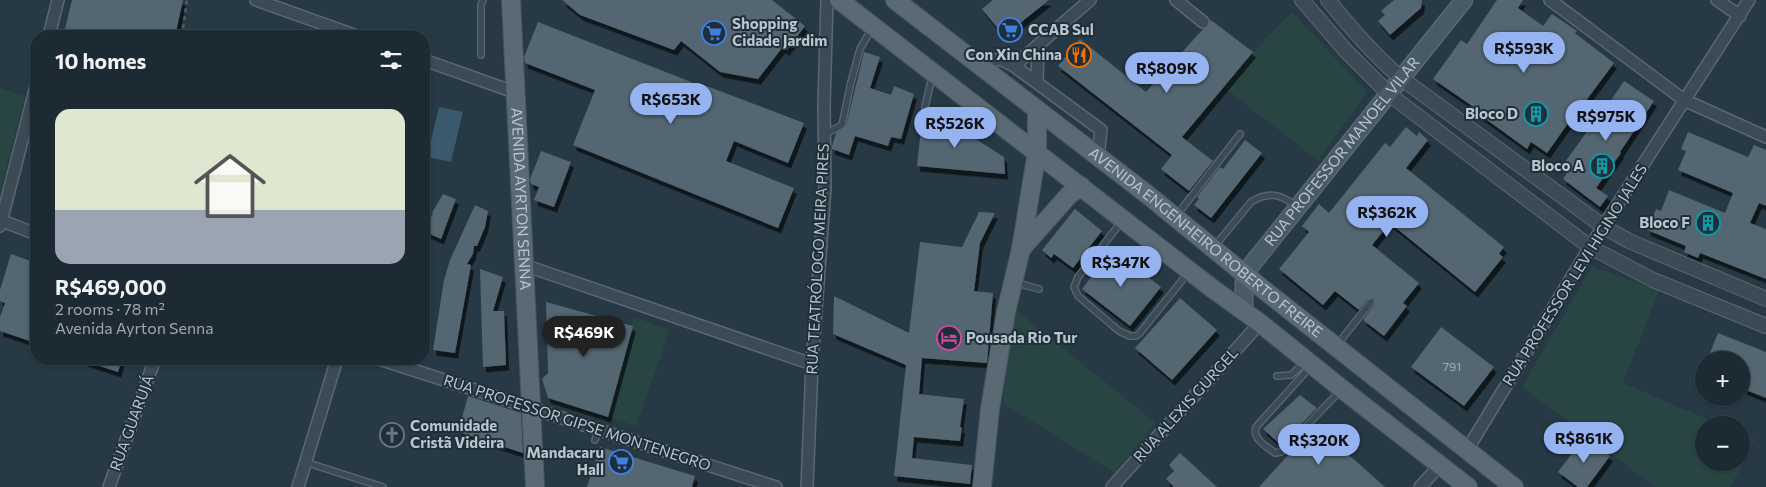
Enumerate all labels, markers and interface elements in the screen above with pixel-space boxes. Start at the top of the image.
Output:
place label: Shopping Cidade Jardim [732,14,827,49]
supermarket icon: CCAB Sul [997,17,1023,43]
supermarket icon: Shopping Cidade Jardim [701,20,727,46]
place label: CCAB Sul [1028,20,1094,38]
pin: R$593K [1483,32,1565,74]
text: R$593K [1494,38,1554,57]
restaurant icon: Con Xin China [1066,42,1092,68]
place label: Con Xin China [965,45,1062,63]
icon: filters [377,46,405,74]
text: 10 homes [55,48,146,73]
pin: R$809K [1126,52,1208,94]
street label: RUA PROFESSOR MANOEL VILAR [1260,53,1423,249]
text: R$809K [1136,58,1198,77]
pin: R$653K [630,82,712,125]
text: R$653K [641,89,701,108]
pin: R$975K [1565,100,1647,142]
building icon: Bloco D [1523,101,1549,127]
place label: Bloco D [1465,104,1518,122]
pin: R$526K [914,106,996,149]
text: R$975K [1576,106,1636,125]
street label: AVENIDA AYRTON SENNA [508,107,535,290]
text: R$526K [925,113,985,132]
icon: home [185,141,275,231]
street label: RUA TEATRÓLOGO MEIRA PIRES [801,143,832,375]
street label: AVENIDA ENGENHEIRO ROBERTO FREIRE [1086,143,1327,341]
building icon: Bloco A [1589,153,1615,179]
place label: Bloco A [1531,156,1584,174]
street label: RUA PROFESSOR LEVI HIGINO JALES [1498,160,1650,389]
pin: R$362K [1346,196,1428,238]
text: R$362K [1357,202,1417,221]
building icon: Bloco F [1695,210,1721,236]
place label: Bloco F [1639,213,1690,231]
pin: R$347K [1080,246,1162,288]
text: R$347K [1091,252,1151,271]
text: R$469,000 [55,274,167,299]
text: 2 rooms · 78 m² [55,299,165,318]
pin: R$469K [543,316,625,358]
text: Avenida Ayrton Senna [55,318,214,337]
text: R$469K [554,322,614,341]
hotel icon: Pousada Rio Tur [936,325,962,351]
place label: Pousada Rio Tur [966,328,1077,346]
street label: RUA ALEXIS GURGEL [1129,343,1242,465]
map controls [1695,351,1750,471]
button: + [1695,351,1750,406]
house number: 791 [1443,359,1461,373]
street label: RUA PROFESSOR GIPSE MONTENEGRO [441,370,713,474]
street label: RUA GUARUJÁ [104,372,157,473]
place label: Comunidade Cristã Videira [410,416,504,451]
button: − [1695,416,1750,471]
church icon: Comunidade Cristã Videira [379,422,405,448]
pin: R$861K [1543,422,1625,464]
pin: R$320K [1278,424,1360,466]
text: R$861K [1555,428,1613,447]
text: R$320K [1289,430,1349,449]
place label: Mandacaru Hall [527,443,604,478]
supermarket icon: Mandacaru Hall [608,449,634,475]

